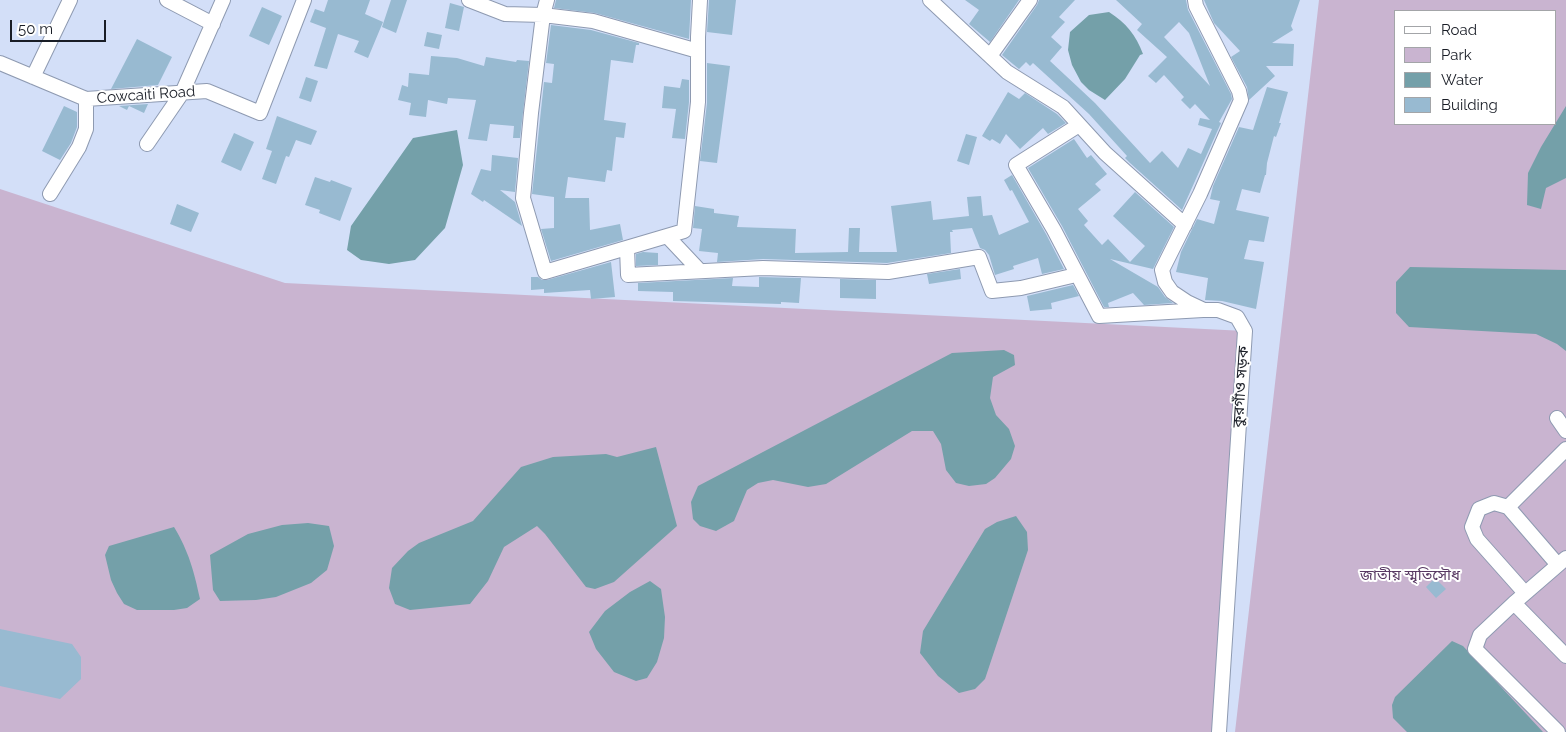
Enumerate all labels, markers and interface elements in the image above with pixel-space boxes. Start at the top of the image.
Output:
scale bar [12,10,109,42]
legend [1394,10,1556,125]
text: 50 m [18,20,53,38]
text: Road [1441,21,1477,39]
text: Park [1441,46,1472,64]
text: Water [1441,71,1483,89]
street label: Cowcaiti Road [96,83,196,107]
text: Building [1441,96,1498,114]
street label: কুরগাঁও সড়ক [1229,346,1253,428]
park label: জাতীয় স্মৃতিসৌধ [1360,566,1460,584]

